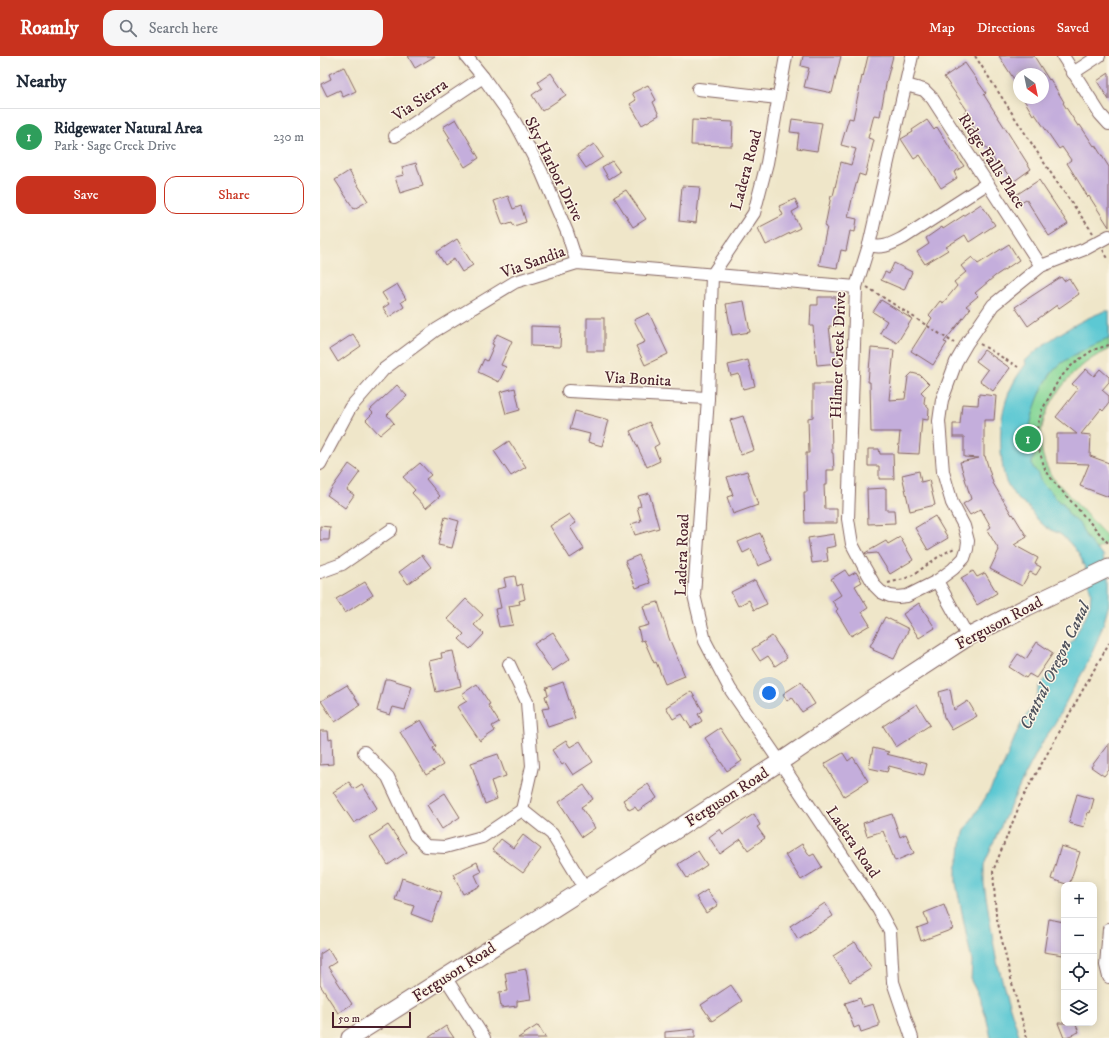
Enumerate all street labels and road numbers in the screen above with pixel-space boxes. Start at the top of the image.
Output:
street label: Via Sierra [388,74,452,126]
street label: Ridge Falls Place [954,110,1030,213]
street label: Sky Harbor Drive [520,113,588,225]
street label: Ladera Road [726,128,766,212]
street label: Via Sandia [497,241,568,283]
street label: Hilmer Creek Drive [826,291,850,419]
street label: Via Bonita [603,367,672,391]
street label: Ladera Road [671,514,693,596]
street label: Ferguson Road [952,592,1046,654]
street label: Ferguson Road [681,763,773,831]
street label: Ladera Road [822,802,884,882]
street label: Ferguson Road [408,938,500,1006]

